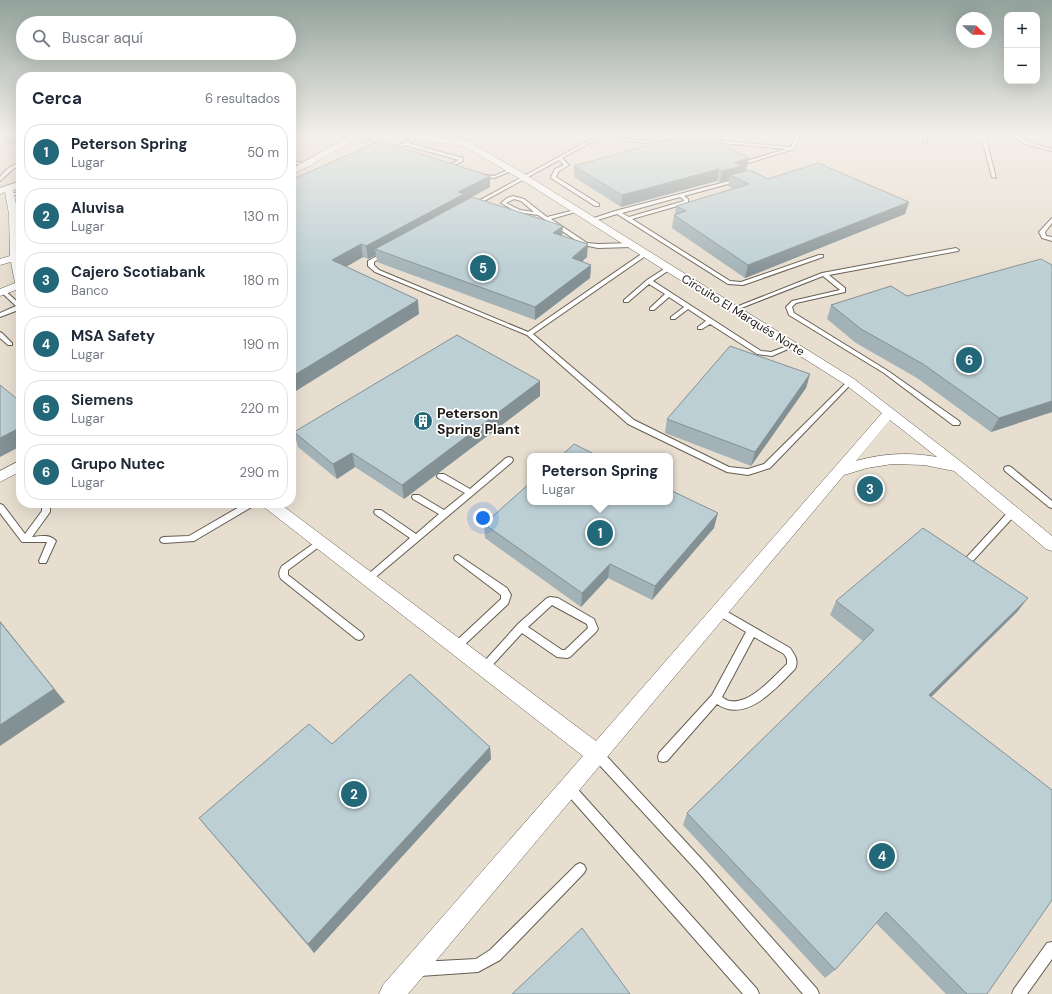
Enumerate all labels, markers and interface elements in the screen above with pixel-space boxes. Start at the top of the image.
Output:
north arrow [956,12,992,48]
map controls [1004,12,1040,84]
button: + [1004,12,1040,48]
search box [16,16,296,60]
icon: search [30,27,52,49]
text: Buscar aquí [62,28,143,48]
button: − [1004,48,1040,84]
text: Cerca [32,87,82,109]
text: 6 resultados [205,90,280,107]
text: Peterson Spring [71,134,187,154]
text: 1 [44,144,48,161]
text: 50 m [247,144,279,161]
text: Lugar [71,154,104,171]
text: Aluvisa [71,198,124,218]
text: 2 [42,208,50,225]
text: 130 m [243,208,279,225]
text: Lugar [71,218,104,235]
pin: 5 [470,253,496,283]
text: Cajero Scotiabank [71,262,206,282]
street label: Circuito El Marqués Norte [678,271,808,360]
text: 3 [42,272,50,289]
text: 180 m [243,272,279,289]
text: Banco [71,282,109,299]
text: MSA Safety [71,326,155,346]
text: 4 [42,336,50,353]
text: 190 m [243,336,279,353]
pin: 6 [956,345,982,375]
text: Lugar [71,346,104,363]
text: Siemens [71,390,134,410]
text: 5 [42,400,50,417]
text: 220 m [240,400,279,417]
place label: Peterson Spring Plant [437,404,520,438]
text: Lugar [71,410,104,427]
building icon: Peterson Spring Plant [412,410,434,432]
popup [527,453,673,505]
text: Grupo Nutec [71,454,165,474]
text: Peterson Spring [542,461,658,481]
text: 6 [42,464,50,481]
text: 290 m [240,464,279,481]
text: Lugar [71,474,104,491]
pin: 3 [857,474,883,504]
text: Lugar [542,481,575,498]
your location [473,508,493,528]
pin: 1 [587,518,613,548]
pin: 2 [341,779,367,809]
pin: 4 [869,841,895,871]

